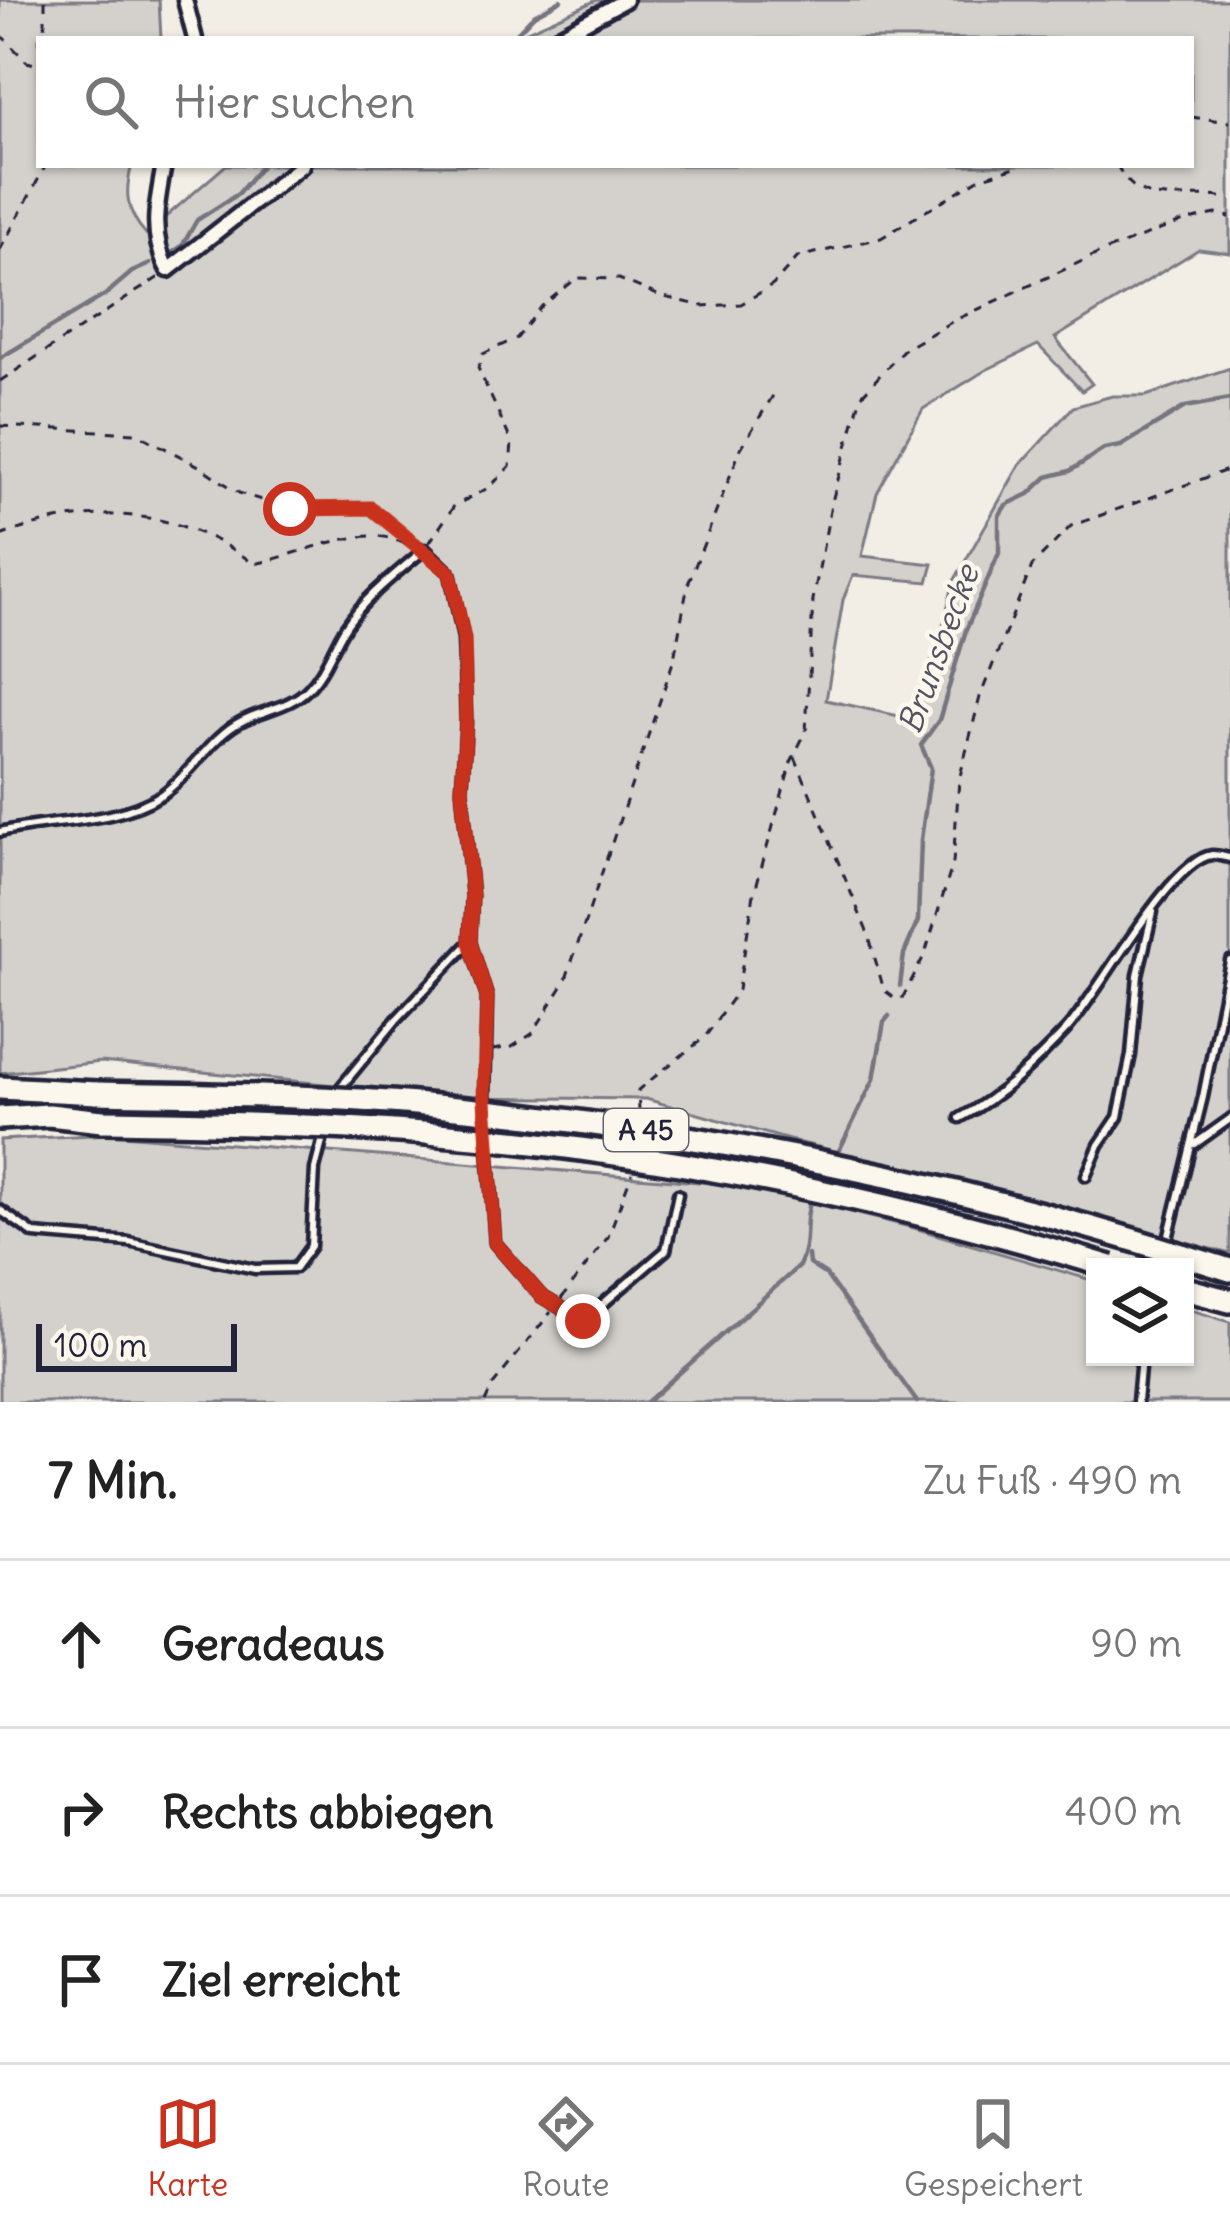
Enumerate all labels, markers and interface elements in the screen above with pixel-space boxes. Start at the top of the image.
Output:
search box [36,36,1194,168]
icon: search [78,69,144,135]
text: Hier suchen [174,74,415,130]
route start [263,482,317,536]
water label: Brunsbecke [888,557,989,739]
road number: A 45 [604,1109,688,1151]
map controls [1086,1258,1194,1366]
button: layers [1086,1258,1194,1366]
route end [556,1294,610,1348]
scale bar [36,1318,237,1371]
text: 100 m [54,1324,147,1366]
text: 7 Min. [48,1448,178,1512]
text: Zu Fuß · 490 m [923,1456,1182,1505]
icon: ahead [48,1611,114,1677]
text: Geradeaus [162,1616,385,1672]
text: 90 m [1090,1619,1182,1668]
icon: right [48,1779,114,1845]
text: Rechts abbiegen [162,1784,494,1840]
text: 400 m [1065,1787,1182,1836]
icon: arrive [48,1947,114,2013]
text: Ziel erreicht [162,1952,400,2008]
tab: Karte [147,2091,228,2205]
tab: Route [523,2091,610,2205]
tab: Gespeichert [904,2091,1083,2205]

